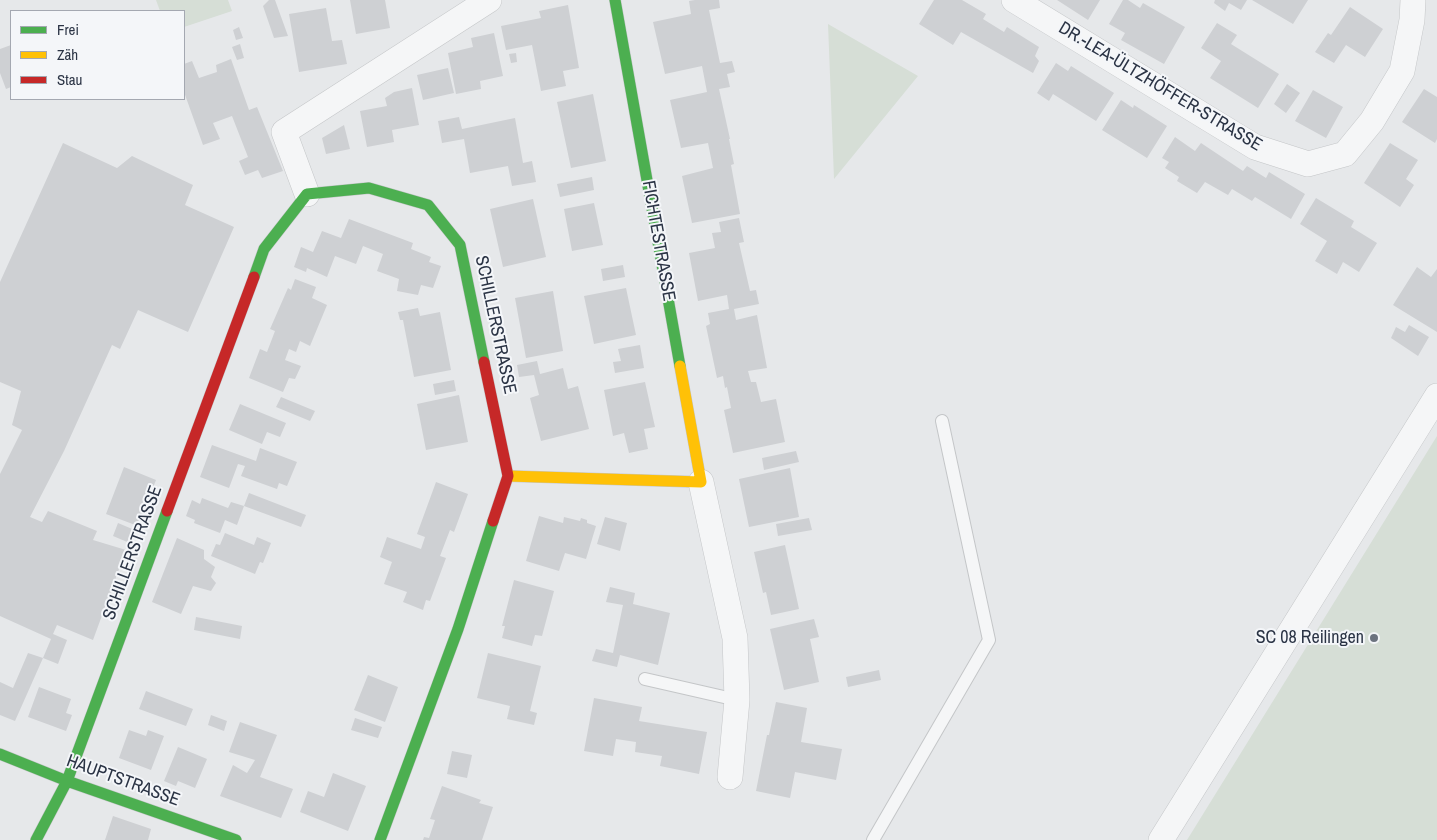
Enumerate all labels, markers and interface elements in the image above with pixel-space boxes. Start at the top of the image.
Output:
legend [10,10,185,100]
street label: DR.-LEA-ÜLTZHÖFFER-STRASSE [1054,18,1266,156]
text: Frei [57,19,79,40]
text: Zäh [57,44,78,65]
text: Stau [57,69,82,90]
street label: FICHTESTRASSE [637,179,679,303]
street label: SCHILLERSTRASSE [470,254,520,396]
street label: SCHILLERSTRASSE [99,483,167,623]
place label: SC 08 Reilingen [1256,627,1364,649]
marker: SC 08 Reilingen [1368,632,1380,644]
street label: HAUPTSTRASSE [63,751,183,811]

